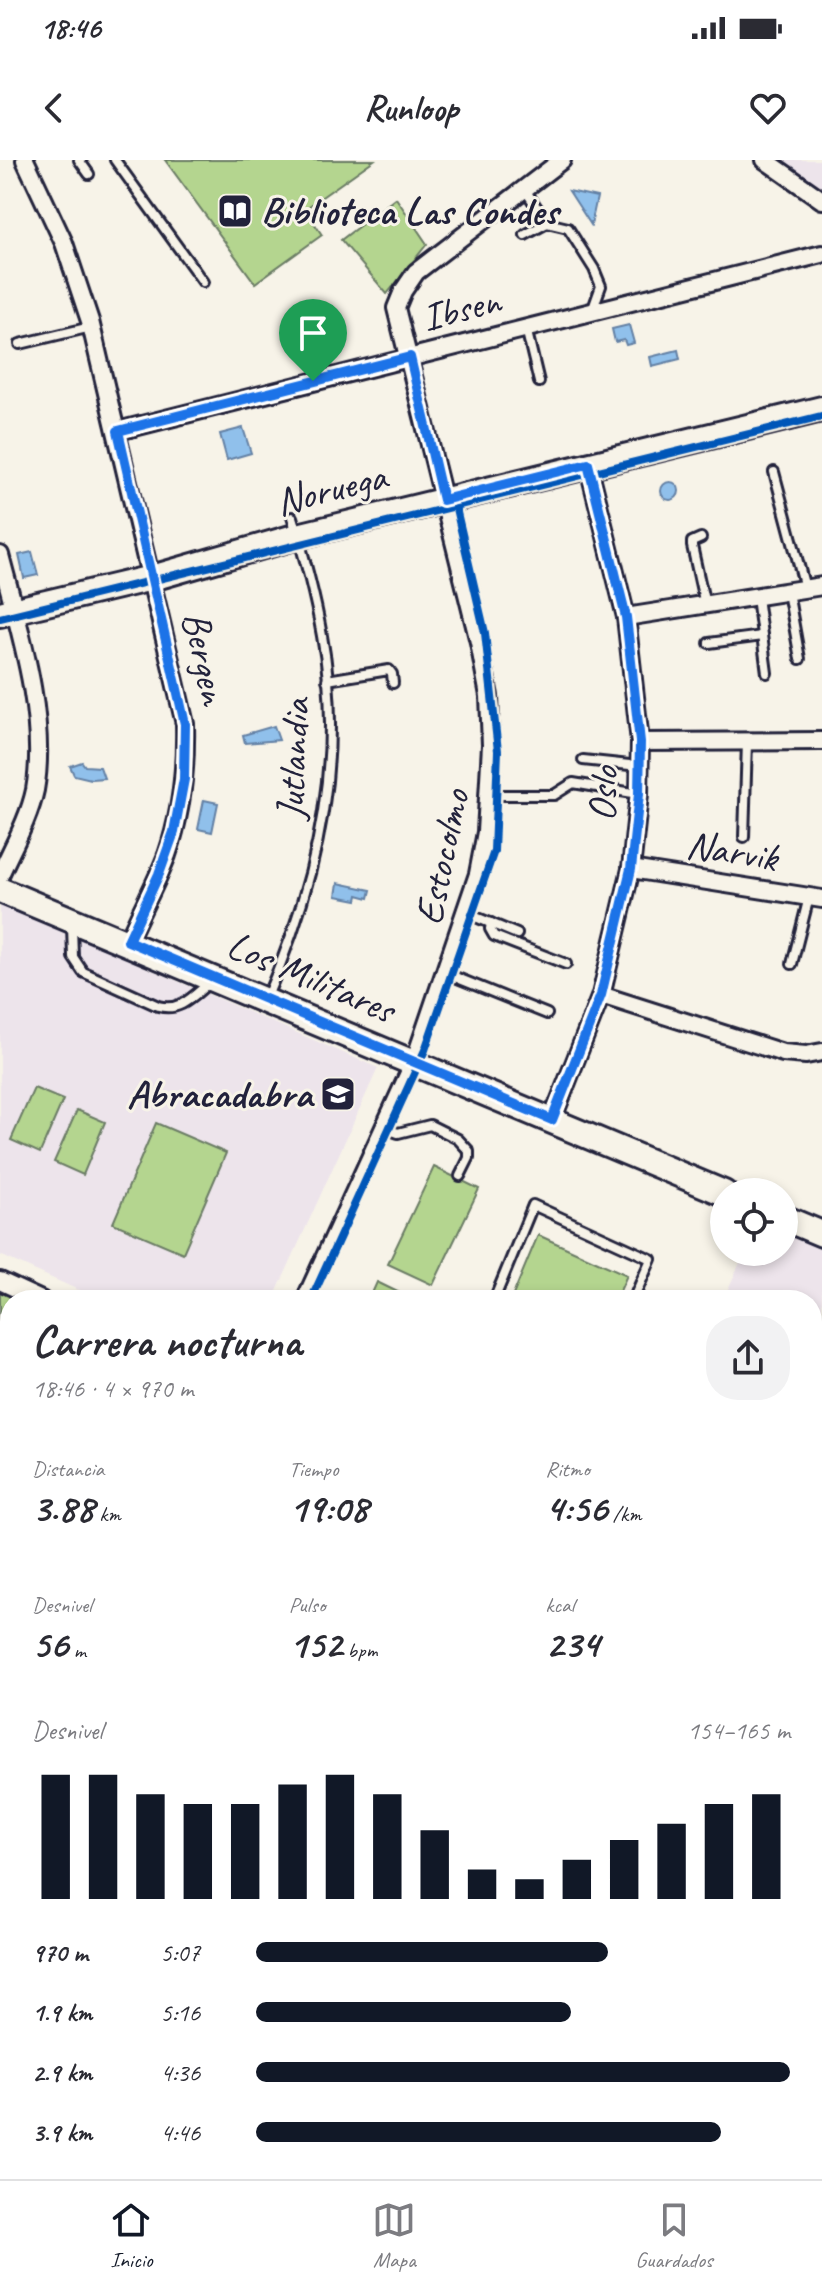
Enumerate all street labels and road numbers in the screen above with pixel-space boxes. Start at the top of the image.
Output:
street label: Ibsen [417,275,507,343]
street label: Noruega [271,451,394,527]
street label: Bergen [171,607,240,711]
street label: Jutlandia [265,695,321,823]
street label: Oslo [577,763,629,823]
street label: Estocolmo [403,783,481,929]
street label: Narvik [683,819,783,883]
street label: Los Militares [220,919,405,1036]

